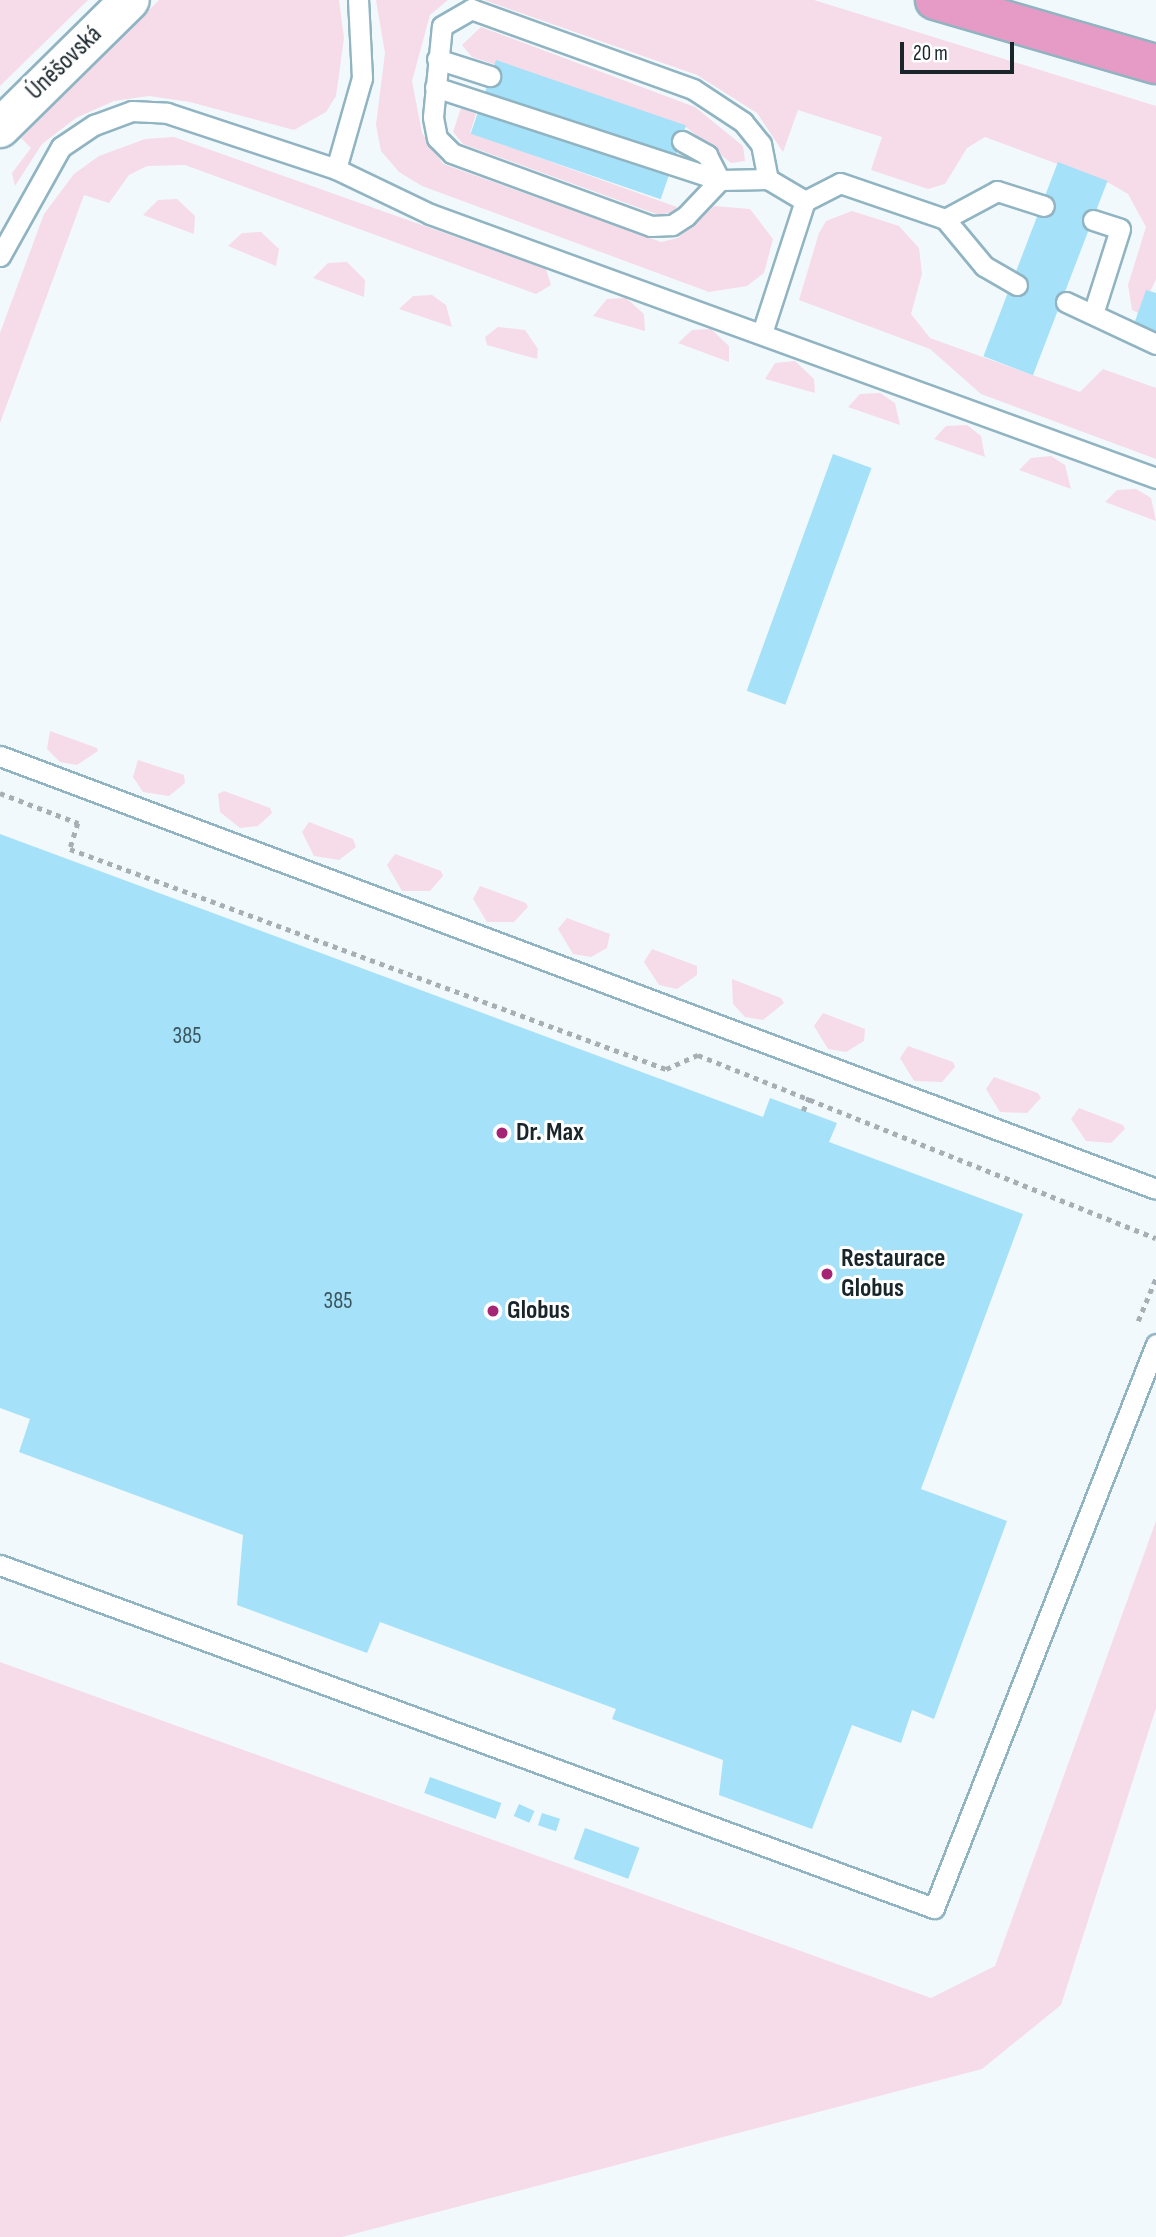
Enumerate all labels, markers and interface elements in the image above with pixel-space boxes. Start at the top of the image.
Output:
street label: Úněšovská [19,19,109,107]
scale bar [904,28,1018,72]
text: 20 m [913,41,948,66]
house number: 385 [173,1022,201,1050]
place label: Dr. Max [516,1117,584,1149]
marker: Dr. Max [494,1125,510,1141]
place label: Restaurace Globus [841,1243,945,1304]
marker: Restaurace Globus [819,1266,835,1282]
house number: 385 [324,1287,352,1315]
place label: Globus [507,1295,570,1327]
marker: Globus [485,1303,501,1319]

